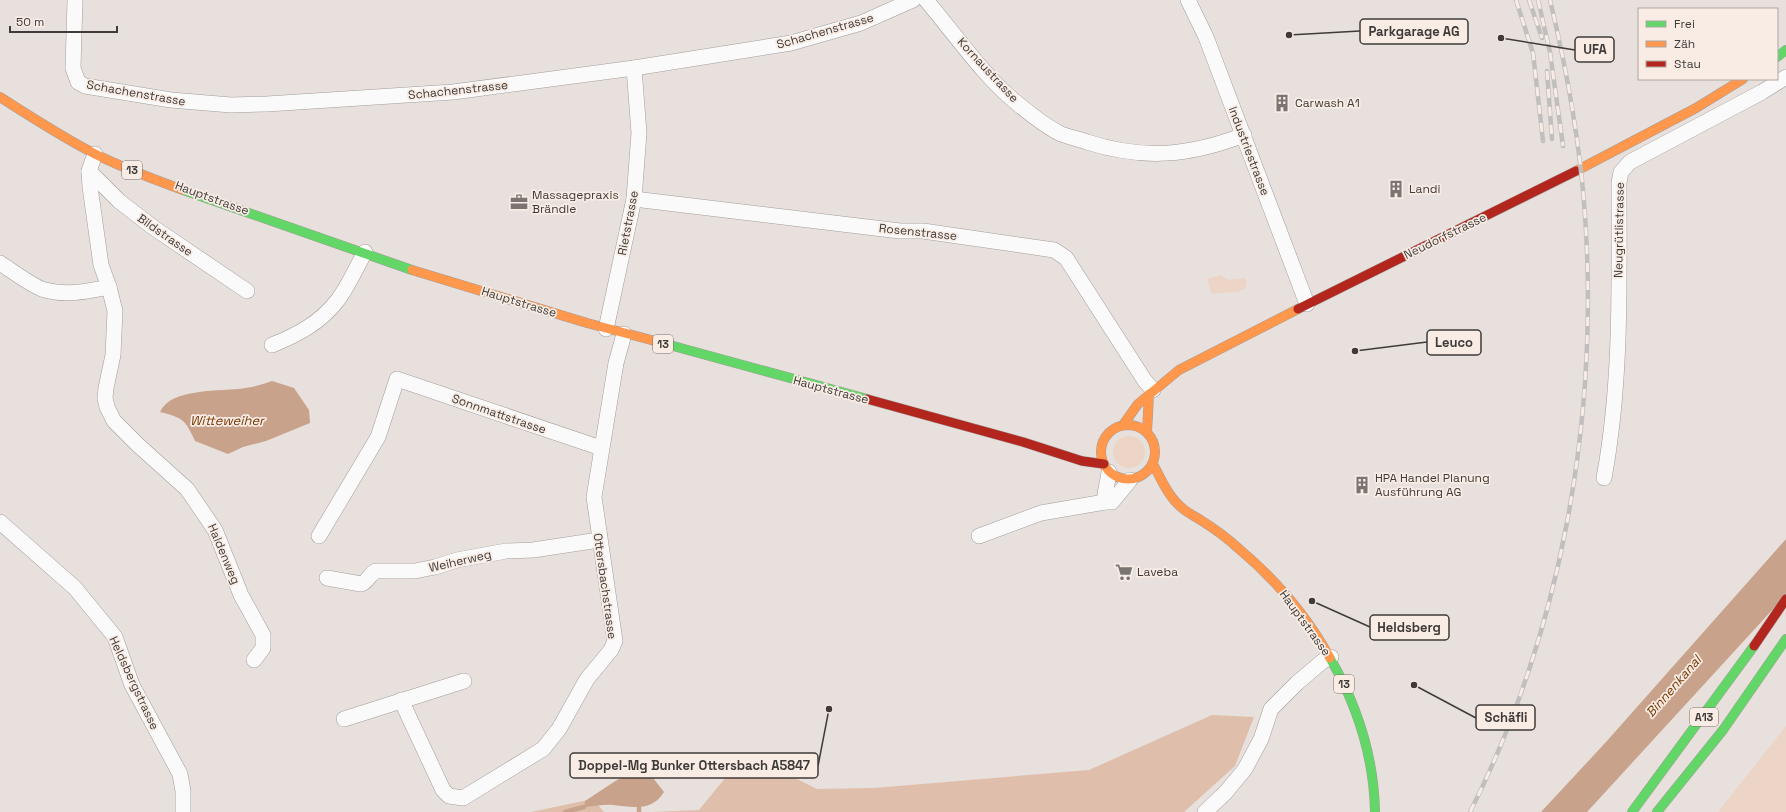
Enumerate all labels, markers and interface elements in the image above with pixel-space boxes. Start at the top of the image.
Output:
scale bar [10,8,117,34]
legend [1638,8,1778,80]
street label: Schachenstrasse [775,9,875,53]
text: 50 m [16,14,44,30]
text: Frei [1674,16,1695,32]
callout: Parkgarage AG [1360,19,1468,44]
text: Parkgarage AG [1368,23,1460,40]
street label: Kornaustrasse [954,34,1022,106]
text: Zäh [1674,36,1695,52]
callout: UFA [1575,37,1614,62]
text: UFA [1583,41,1607,58]
text: Stau [1674,56,1701,72]
street label: Schachenstrasse [85,76,187,110]
street label: Schachenstrasse [407,77,509,103]
building icon: Carwash A1 [1272,93,1292,113]
place label: Carwash A1 [1295,95,1360,111]
street label: Industriestrasse [1225,104,1273,198]
road number: 13 [122,161,142,179]
street label: Hauptstrasse [173,177,251,219]
building icon: Landi [1386,179,1406,199]
place label: Landi [1409,181,1441,197]
street label: Neugrütlistrasse [1610,182,1628,278]
place label: Massagepraxis Brändle [532,187,619,217]
street label: Rietstrasse [614,189,642,257]
office icon: Massagepraxis Brändle [509,192,529,212]
street label: Neudorfstrasse [1401,209,1489,263]
street label: Bildstrasse [134,210,196,260]
street label: Rosenstrasse [878,220,958,244]
street label: Hauptstrasse [480,283,558,321]
callout: Leuco [1427,330,1481,355]
text: Leuco [1435,334,1473,351]
road number: 13 [653,335,673,353]
street label: Hauptstrasse [791,372,871,408]
street label: Sonnmattstrasse [450,390,548,438]
water label: Witteweiher [190,412,266,429]
place label: HPA Handel Planung Ausführung AG [1375,470,1490,500]
building icon: HPA Handel Planung Ausführung AG [1352,475,1372,495]
street label: Haldenweg [204,521,244,587]
street label: Ottersbachstrasse [590,532,620,640]
street label: Weiherweg [427,546,493,576]
supermarket icon: Laveba [1114,562,1134,582]
place label: Laveba [1137,564,1178,580]
street label: Hauptstrasse [1276,587,1334,659]
callout: Heldsberg [1370,615,1449,640]
text: Heldsberg [1377,619,1441,636]
street label: Heldsbergstrasse [105,634,163,732]
water label: Binnenkanal [1642,651,1706,721]
road number: 13 [1334,675,1354,693]
callout: Schäfli [1476,705,1535,730]
road number: A13 [1690,708,1718,726]
text: Schäfli [1485,709,1527,726]
callout: Doppel-Mg Bunker Ottersbach A5847 [570,753,818,778]
text: Doppel-Mg Bunker Ottersbach A5847 [578,757,810,774]

